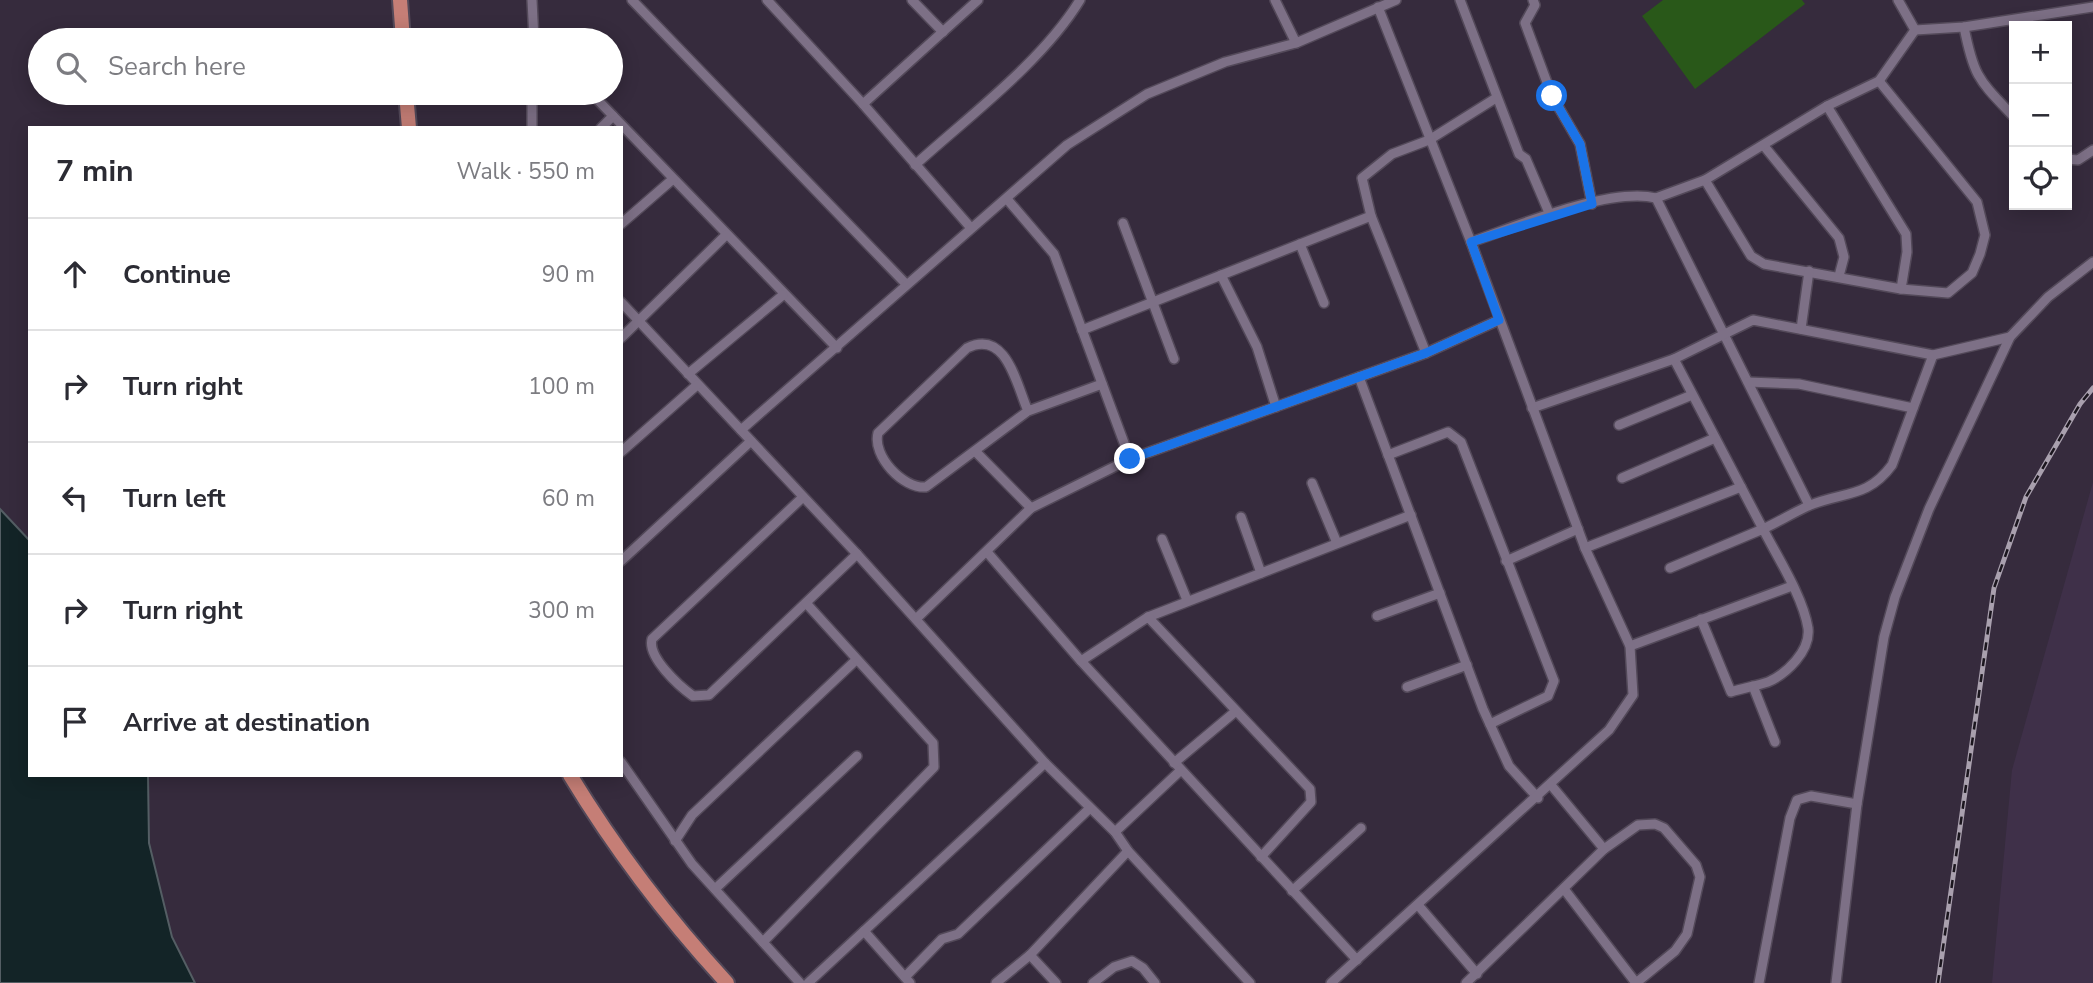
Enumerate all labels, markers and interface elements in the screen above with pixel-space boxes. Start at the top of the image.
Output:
map controls [2009,21,2072,210]
button: + [2009,21,2072,84]
search box [28,28,623,105]
icon: search [52,48,90,86]
text: Search here [108,49,246,84]
route start [1536,80,1567,111]
button: − [2009,84,2072,147]
button: locate [2009,147,2072,210]
text: 7 min [56,151,134,192]
text: Walk · 550 m [456,156,595,187]
icon: ahead [56,255,94,293]
text: Continue [123,257,231,292]
text: 90 m [542,259,595,290]
icon: right [56,367,94,405]
text: Turn right [123,369,242,404]
text: 100 m [528,371,595,402]
route end [1114,443,1145,474]
icon: left [56,479,94,517]
text: Turn left [123,481,226,516]
text: 60 m [542,483,595,514]
icon: right [56,591,94,629]
text: Turn right [123,593,242,628]
text: 300 m [528,595,595,626]
icon: arrive [56,703,94,741]
text: Arrive at destination [123,705,370,740]

